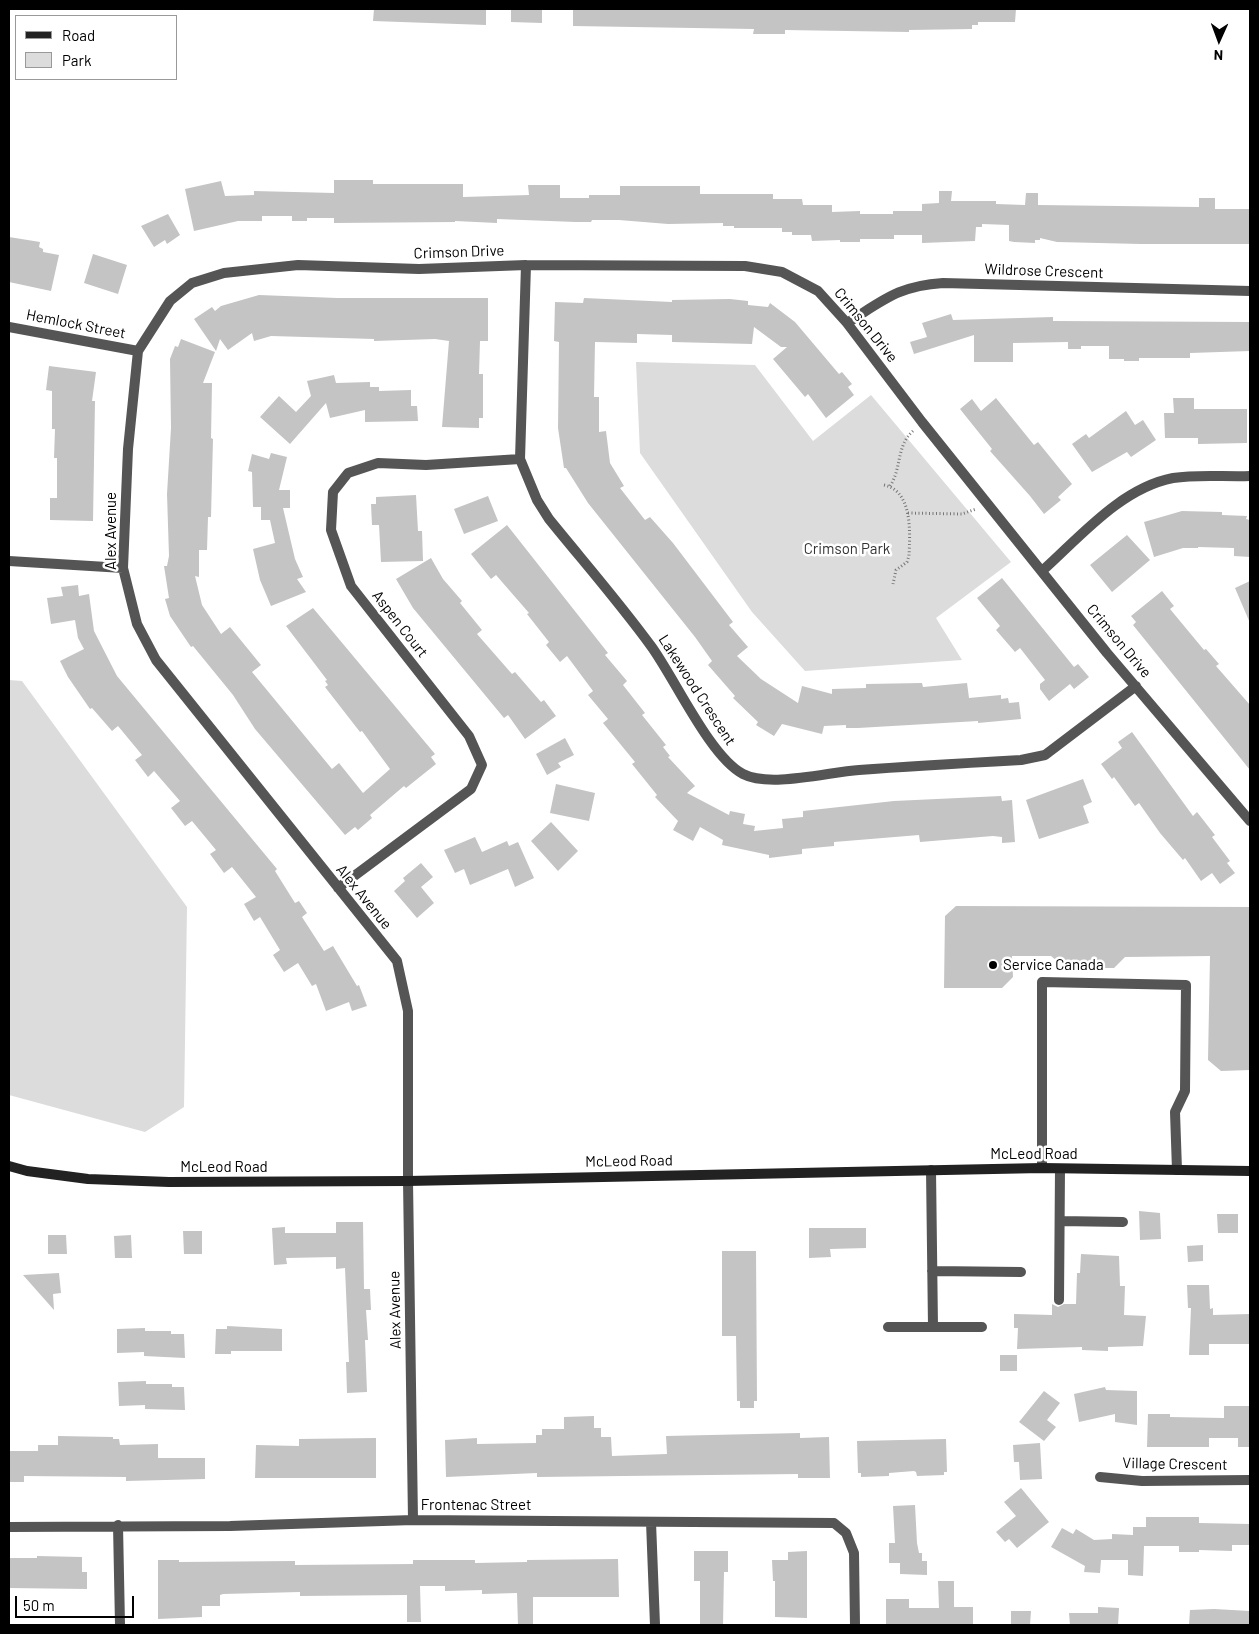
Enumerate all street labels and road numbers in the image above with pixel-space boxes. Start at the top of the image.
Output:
street label: Crimson Drive [413,241,505,263]
street label: Wildrose Crescent [984,260,1104,282]
street label: Crimson Drive [830,284,902,366]
street label: Hemlock Street [25,306,127,342]
street label: Alex Avenue [102,492,120,570]
street label: Aspen Court [368,587,432,661]
street label: Crimson Drive [1083,600,1155,682]
street label: Lakewood Crescent [655,631,739,749]
street label: Alex Avenue [332,861,396,933]
street label: McLeod Road [990,1145,1078,1163]
street label: McLeod Road [585,1151,673,1171]
street label: McLeod Road [180,1158,268,1176]
street label: Alex Avenue [385,1271,405,1349]
street label: Village Crescent [1122,1454,1228,1474]
street label: Frontenac Street [421,1496,531,1514]

